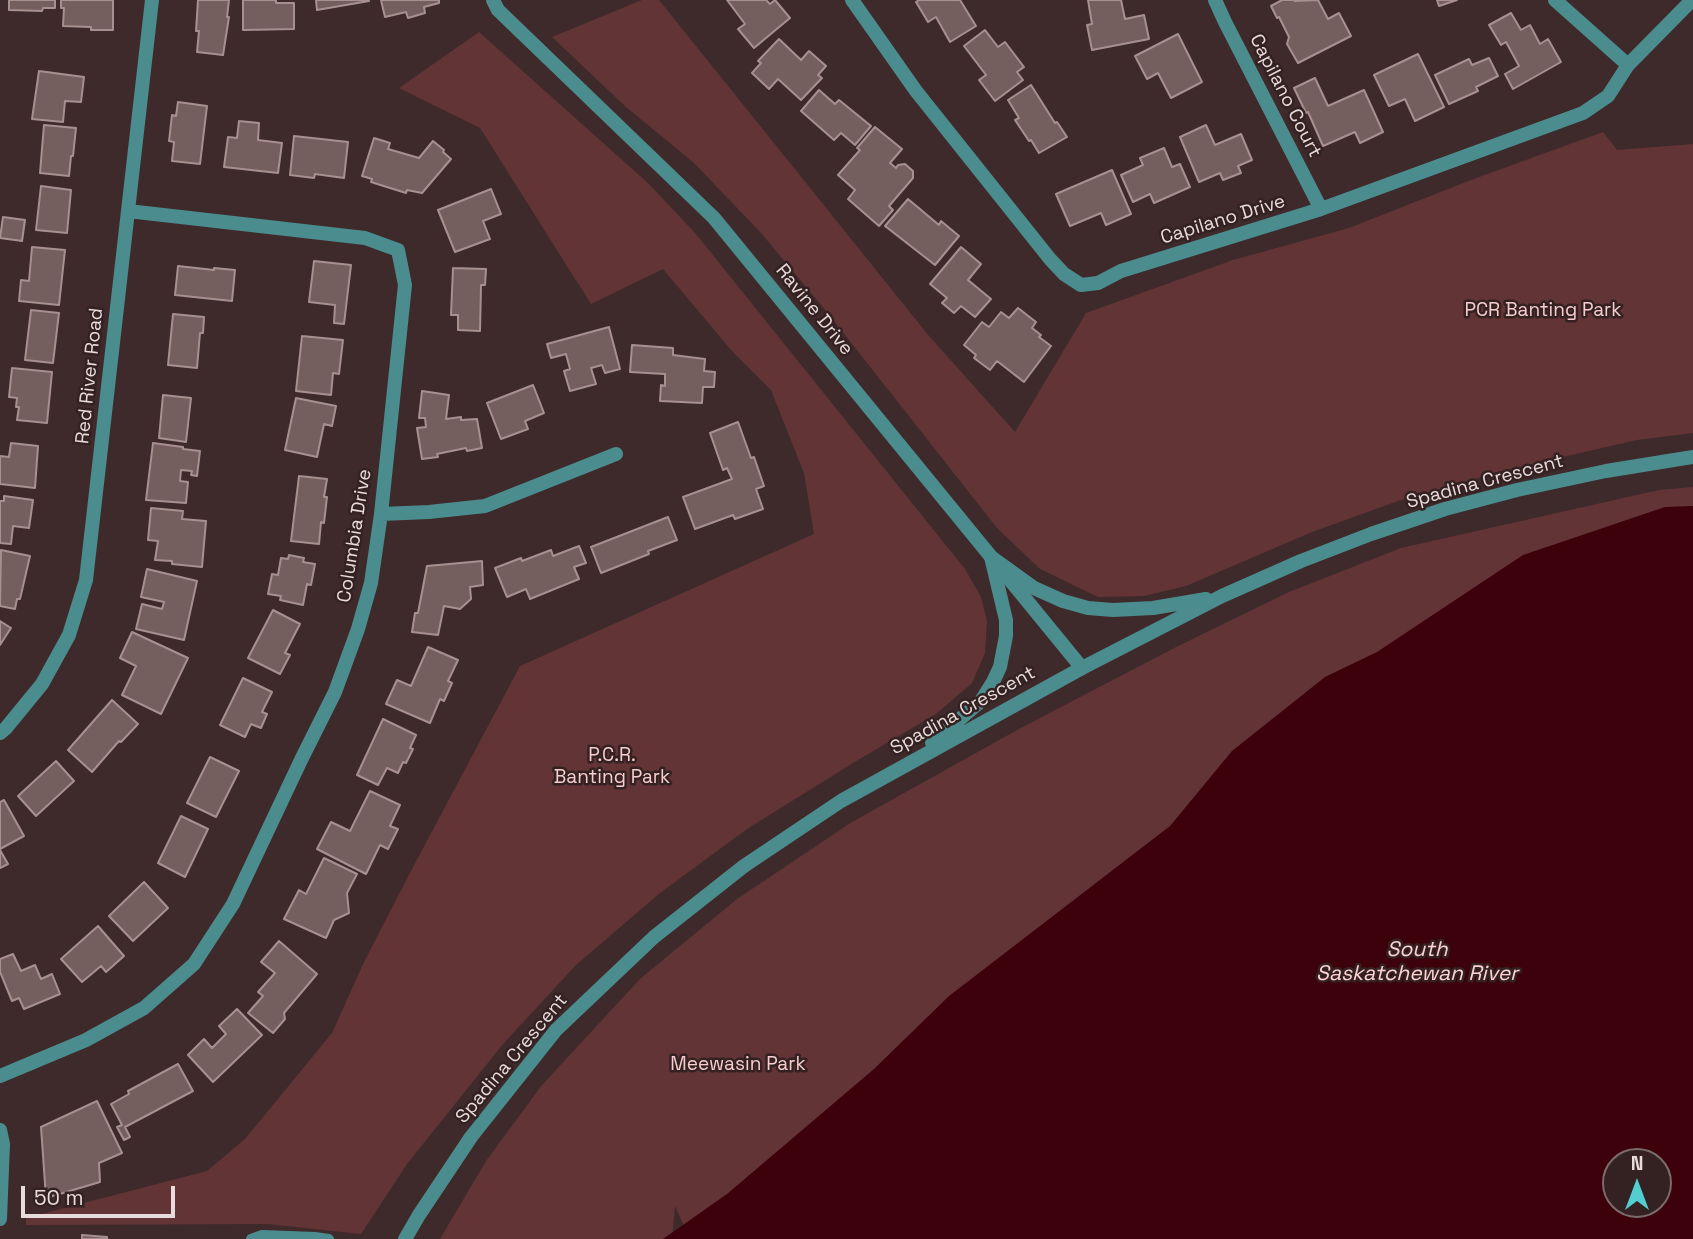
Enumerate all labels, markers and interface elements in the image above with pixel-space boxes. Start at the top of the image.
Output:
street label: Capilano Court [1244,31,1326,161]
street label: Capilano Drive [1158,190,1288,250]
street label: Ravine Drive [770,260,858,360]
park label: PCR Banting Park [1465,300,1621,322]
street label: Red River Road [72,307,108,445]
street label: Spadina Crescent [1404,450,1566,514]
street label: Columbia Drive [333,468,377,604]
street label: Spadina Crescent [887,662,1039,760]
park label: P.C.R. Banting Park [554,745,670,789]
water label: South Saskatchewan River [1316,937,1518,987]
street label: Spadina Crescent [451,990,573,1128]
park label: Meewasin Park [670,1054,806,1076]
north arrow [1602,1148,1672,1218]
text: N [1631,1151,1643,1176]
scale bar [24,1172,178,1216]
text: 50 m [34,1184,84,1211]

